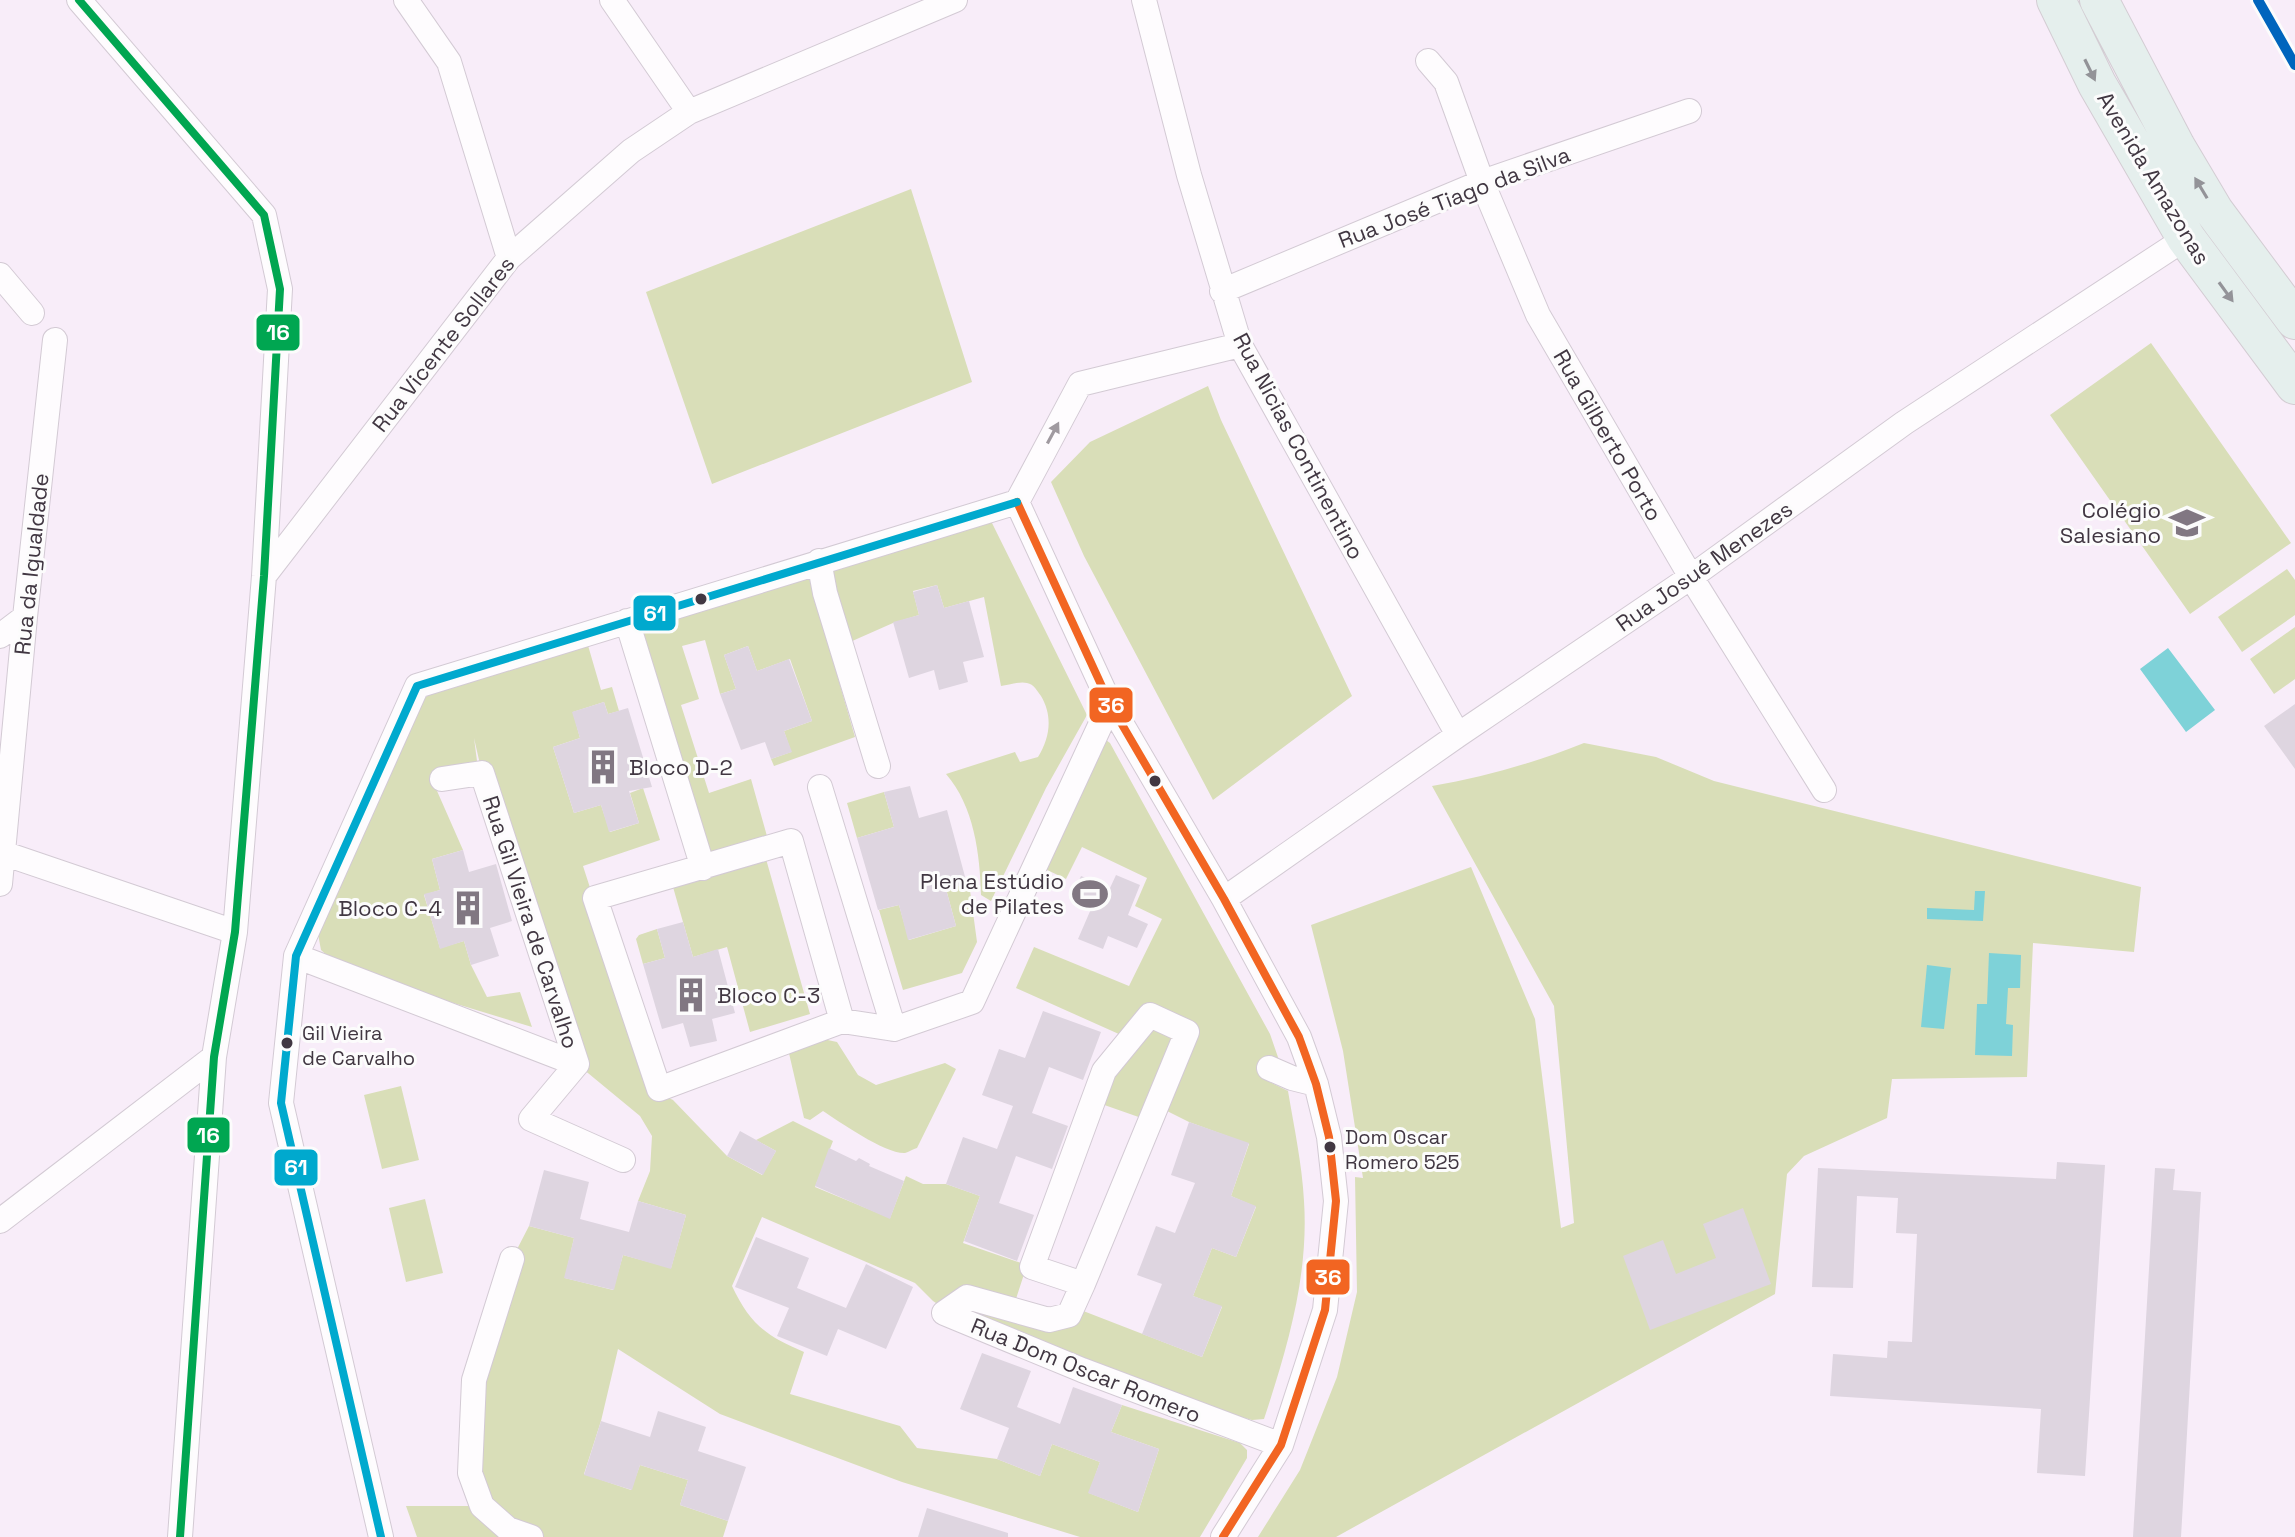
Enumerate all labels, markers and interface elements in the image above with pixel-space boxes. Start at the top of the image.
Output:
one-way arrow [2083,59,2097,82]
street label: Avenida Amazonas [2091,86,2217,270]
street label: Rua José Tiago da Silva [1334,140,1574,254]
one-way arrow [2194,177,2208,199]
street label: Rua Vicente Sollares [366,251,520,437]
one-way arrow [2217,281,2233,302]
line badge: 16 [255,313,301,352]
text: 16 [266,318,290,346]
street label: Rua Nicias Continentino [1227,328,1371,564]
street label: Rua Gilberto Porto [1548,344,1668,526]
one-way arrow [1047,422,1060,445]
street label: Rua da Igualdade [8,472,54,656]
street label: Rua Josué Menezes [1610,495,1798,637]
place label: Colégio Salesiano [2060,496,2161,549]
school or university icon: Colégio Salesiano [2168,504,2206,542]
unlabelled marker [693,591,709,607]
line badge: 61 [632,594,677,632]
text: 61 [643,599,667,627]
line badge: 36 [1088,686,1134,724]
text: 36 [1098,691,1124,719]
building icon: Bloco D-2 [584,748,622,786]
place label: Bloco D-2 [629,753,733,781]
unlabelled marker [1147,773,1163,789]
street label: Rua Gil Vieira de Carvalho [477,792,585,1052]
place label: Plena Estúdio de Pilates [920,867,1064,920]
sports icon: Plena Estúdio de Pilates [1071,875,1109,913]
building icon: Bloco C-4 [449,889,487,927]
place label: Bloco C-4 [338,894,442,922]
building icon: Bloco C-3 [672,976,710,1014]
place label: Bloco C-3 [717,981,820,1009]
place label: Gil Vieira de Carvalho [302,1020,415,1071]
marker: Gil Vieira de Carvalho [279,1035,295,1051]
line badge: 16 [186,1116,231,1154]
text: 16 [196,1121,220,1149]
place label: Dom Oscar Romero 525 [1345,1124,1460,1175]
marker: Dom Oscar Romero 525 [1322,1139,1338,1155]
line badge: 61 [273,1148,319,1187]
text: 61 [284,1153,308,1181]
line badge: 36 [1305,1258,1351,1296]
text: 36 [1315,1263,1341,1291]
street label: Rua Dom Oscar Romero [967,1311,1205,1429]

